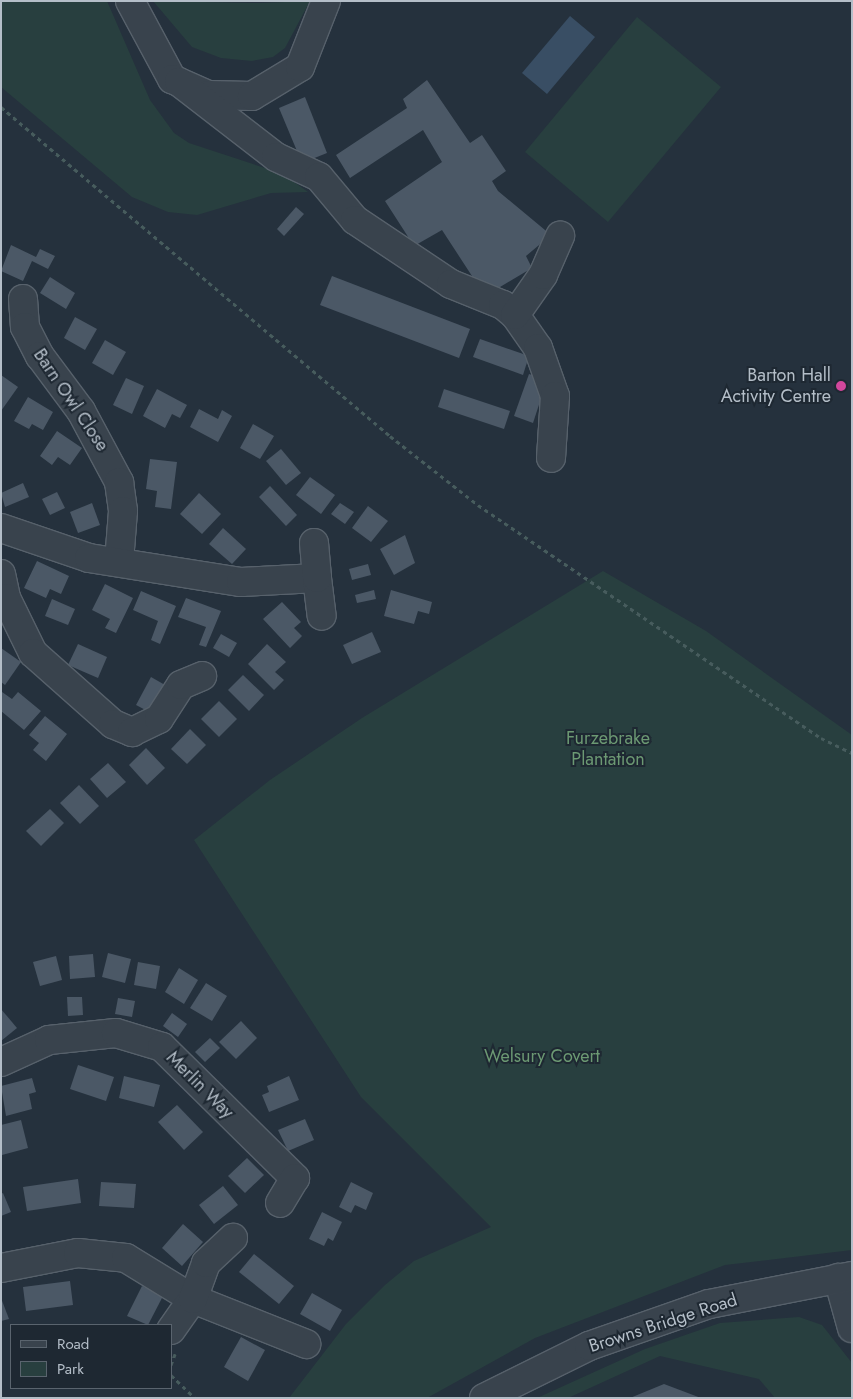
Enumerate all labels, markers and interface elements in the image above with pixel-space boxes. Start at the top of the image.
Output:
street label: Barn Owl Close [29,345,113,455]
place label: Barton Hall Activity Centre [721,365,831,408]
marker: Barton Hall Activity Centre [835,380,847,392]
park label: Furzebrake Plantation [566,728,650,771]
park label: Welsury Covert [484,1045,600,1067]
street label: Merlin Way [162,1047,238,1123]
street label: Browns Bridge Road [586,1289,740,1357]
legend [10,1324,172,1389]
text: Road [57,1333,89,1355]
text: Park [57,1358,84,1380]

